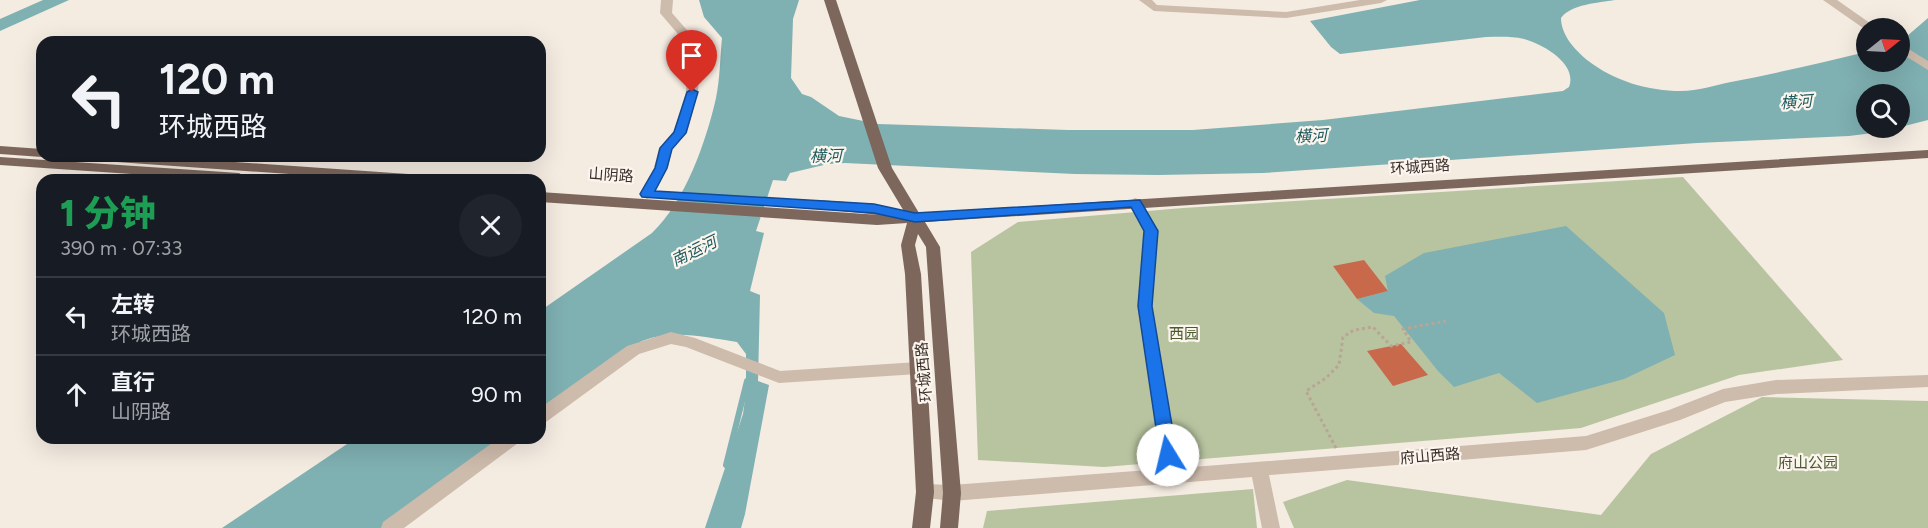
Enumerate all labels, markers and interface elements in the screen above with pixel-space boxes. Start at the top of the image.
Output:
north arrow [1856,18,1910,72]
map controls [1856,18,1910,138]
pin [666,30,717,92]
icon: arrive [675,39,708,72]
text: 120 m [159,54,275,105]
icon: left [60,60,138,138]
button: search [1856,84,1910,138]
water label: 横河 [1779,91,1816,113]
text: 环城西路 [159,110,267,143]
water label: 横河 [1295,126,1330,146]
water label: 横河 [810,146,845,166]
street label: 环城西路 [1389,156,1451,178]
street label: 山阴路 [588,164,634,186]
text: 1 分钟 [60,192,156,235]
button: close [459,194,522,257]
water label: 南运河 [668,231,722,270]
text: 390 m · 07:33 [60,236,182,260]
text: 左转 [111,291,155,318]
icon: left [60,300,93,333]
text: 120 m [462,303,522,330]
text: 环城西路 [111,322,191,346]
park label: 西园 [1169,325,1199,343]
street label: 环城西路 [912,341,936,403]
text: 直行 [111,369,155,396]
icon: ahead [60,378,93,411]
text: 90 m [471,381,522,408]
text: 山阴路 [111,400,171,424]
position arrow [1136,423,1200,487]
street label: 府山西路 [1399,444,1461,468]
park label: 府山公园 [1778,454,1838,472]

